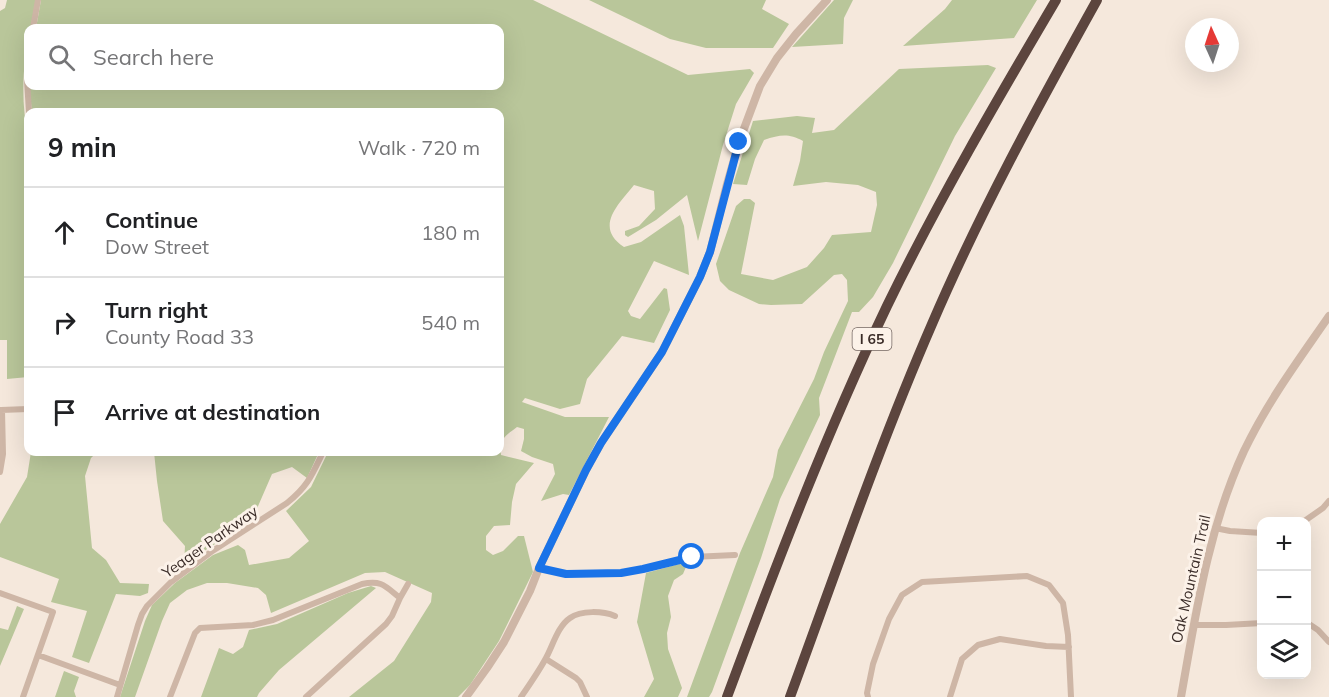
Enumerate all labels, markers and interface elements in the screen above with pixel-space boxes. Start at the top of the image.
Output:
north arrow [1185,18,1239,72]
search box [24,24,504,90]
icon: search [45,41,78,74]
text: Search here [93,43,214,71]
route end [725,128,751,154]
text: 9 min [48,131,117,164]
text: Walk · 720 m [358,135,480,160]
text: Continue [105,206,198,234]
icon: ahead [48,216,81,249]
text: 180 m [421,220,480,245]
text: Dow Street [105,234,209,259]
text: Turn right [105,296,208,324]
icon: right [48,306,81,339]
text: 540 m [421,310,480,335]
text: County Road 33 [105,324,254,349]
road number: I 65 [852,328,892,350]
icon: arrive [48,396,81,429]
text: Arrive at destination [105,398,320,426]
street label: Yeager Parkway [157,501,261,582]
street label: Oak Mountain Trail [1167,513,1215,645]
map controls [1257,517,1311,679]
button: + [1257,517,1311,571]
route start [678,543,704,569]
button: − [1257,571,1311,625]
button: layers [1257,625,1311,679]

